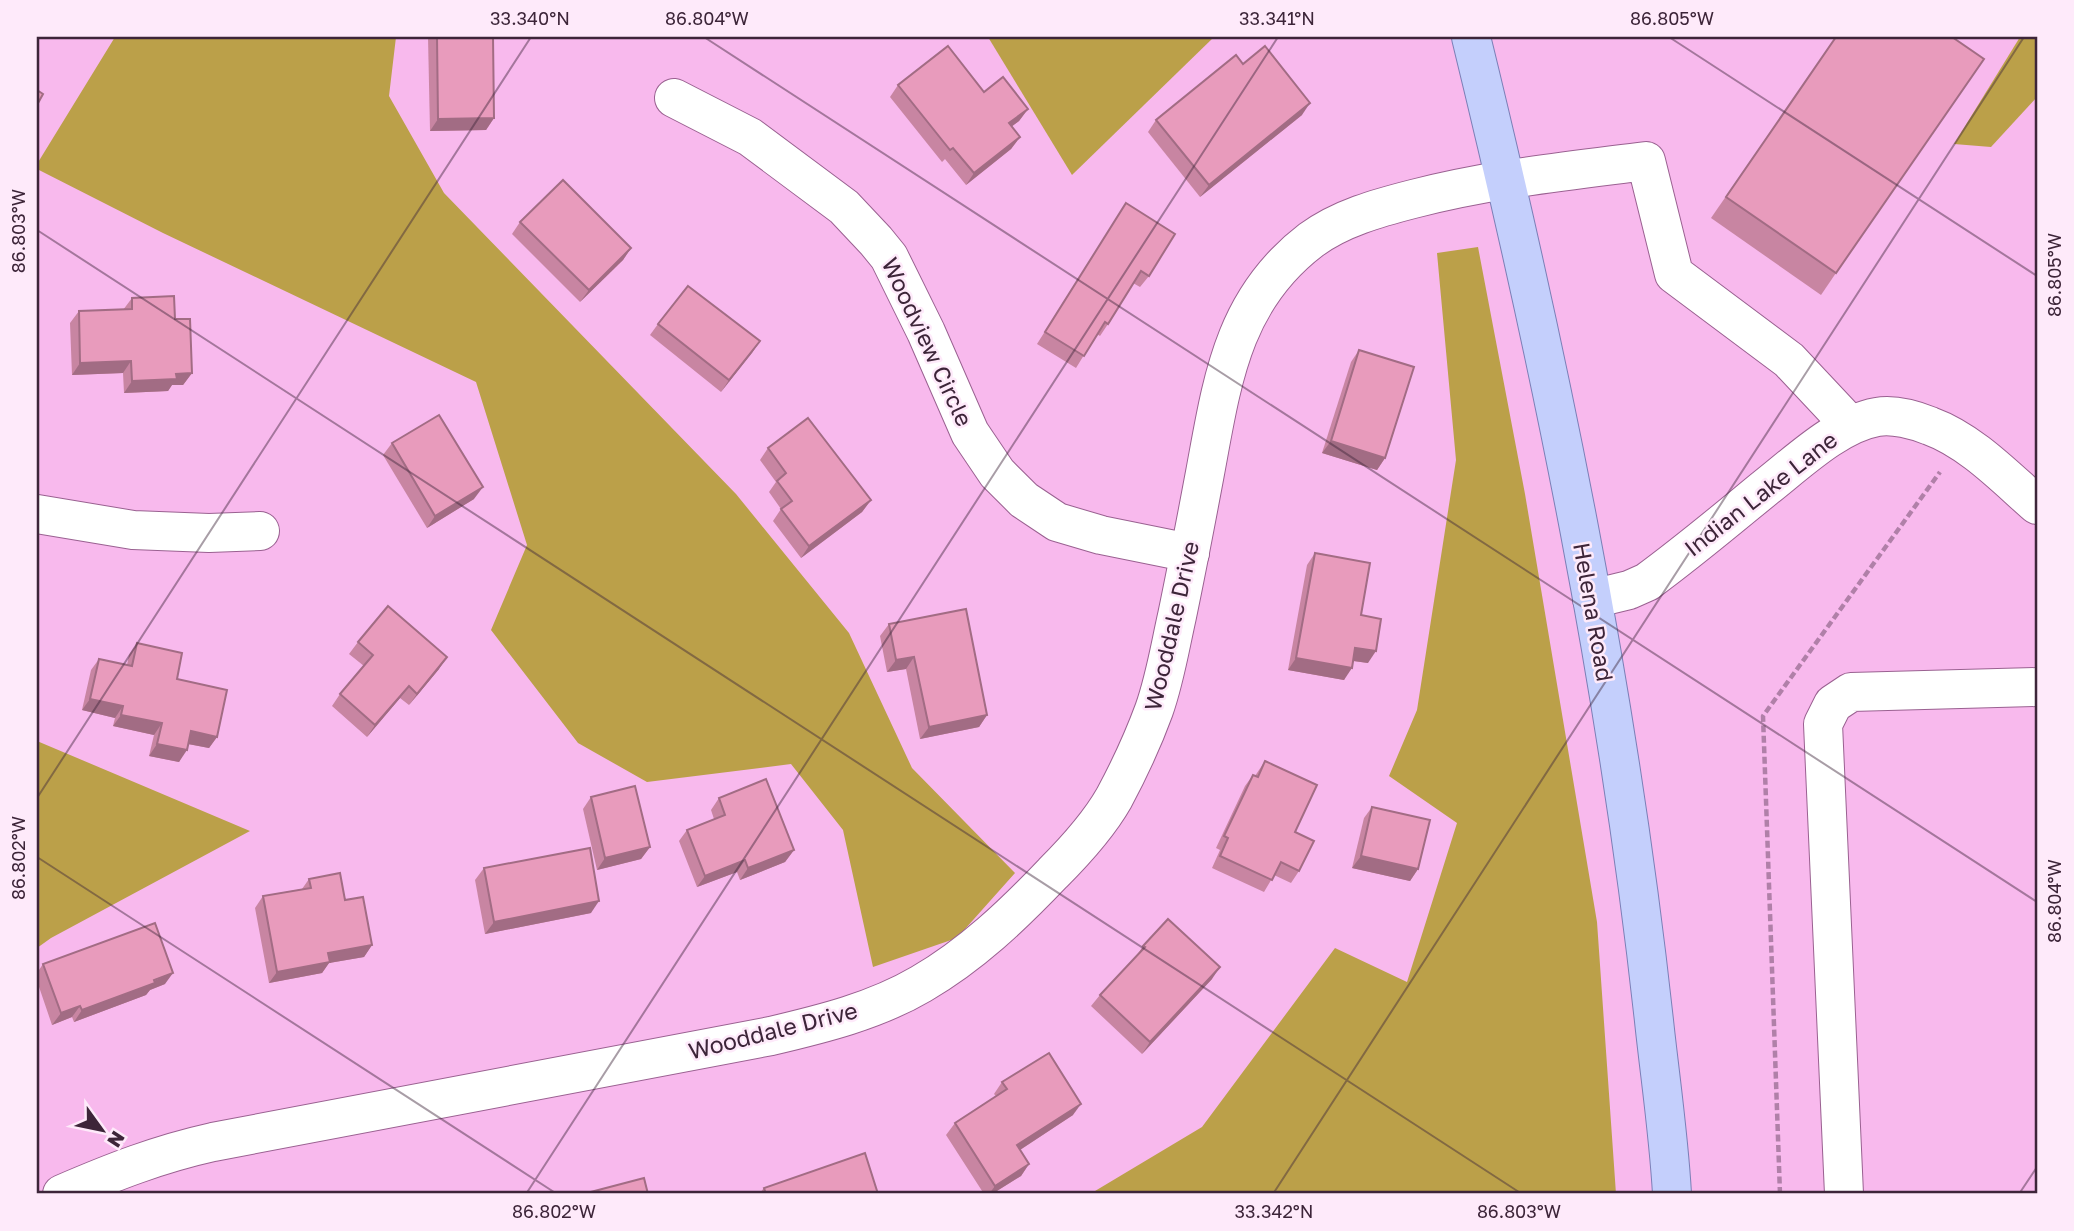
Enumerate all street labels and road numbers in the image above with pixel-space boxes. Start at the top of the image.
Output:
street label: Woodview Circle [877,253,979,430]
street label: Indian Lake Lane [1678,425,1842,562]
street label: Wooddale Drive [1138,538,1204,713]
street label: Helena Road [1568,540,1620,683]
street label: Wooddale Drive [685,995,860,1065]

